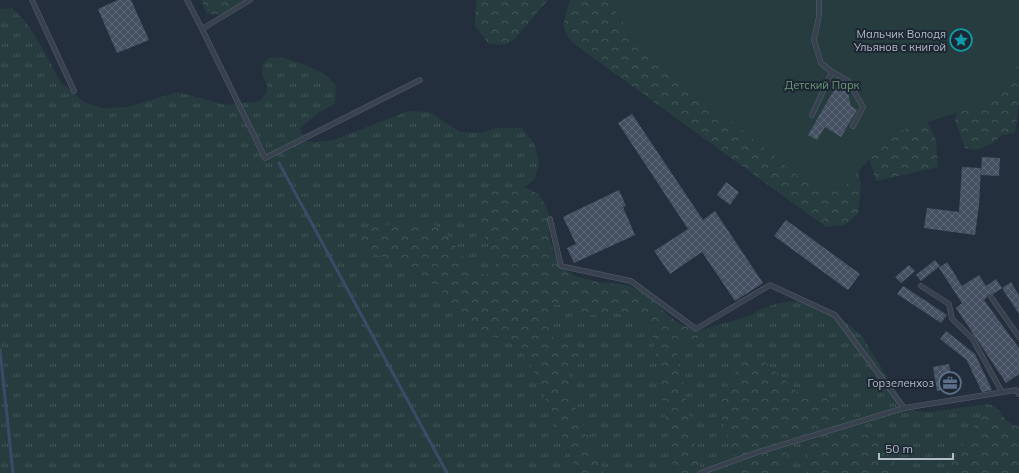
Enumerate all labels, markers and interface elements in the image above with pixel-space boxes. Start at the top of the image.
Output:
place label: Мальчик Володя Ульянов с книгой [853,27,946,54]
place icon: Мальчик Володя Ульянов с книгой [948,27,974,53]
park label: Детский Парк [784,78,860,92]
office icon: Горзеленхоз [937,370,963,396]
place label: Горзеленхоз [867,376,934,390]
scale bar [879,435,953,461]
text: 50 m [885,441,913,456]

